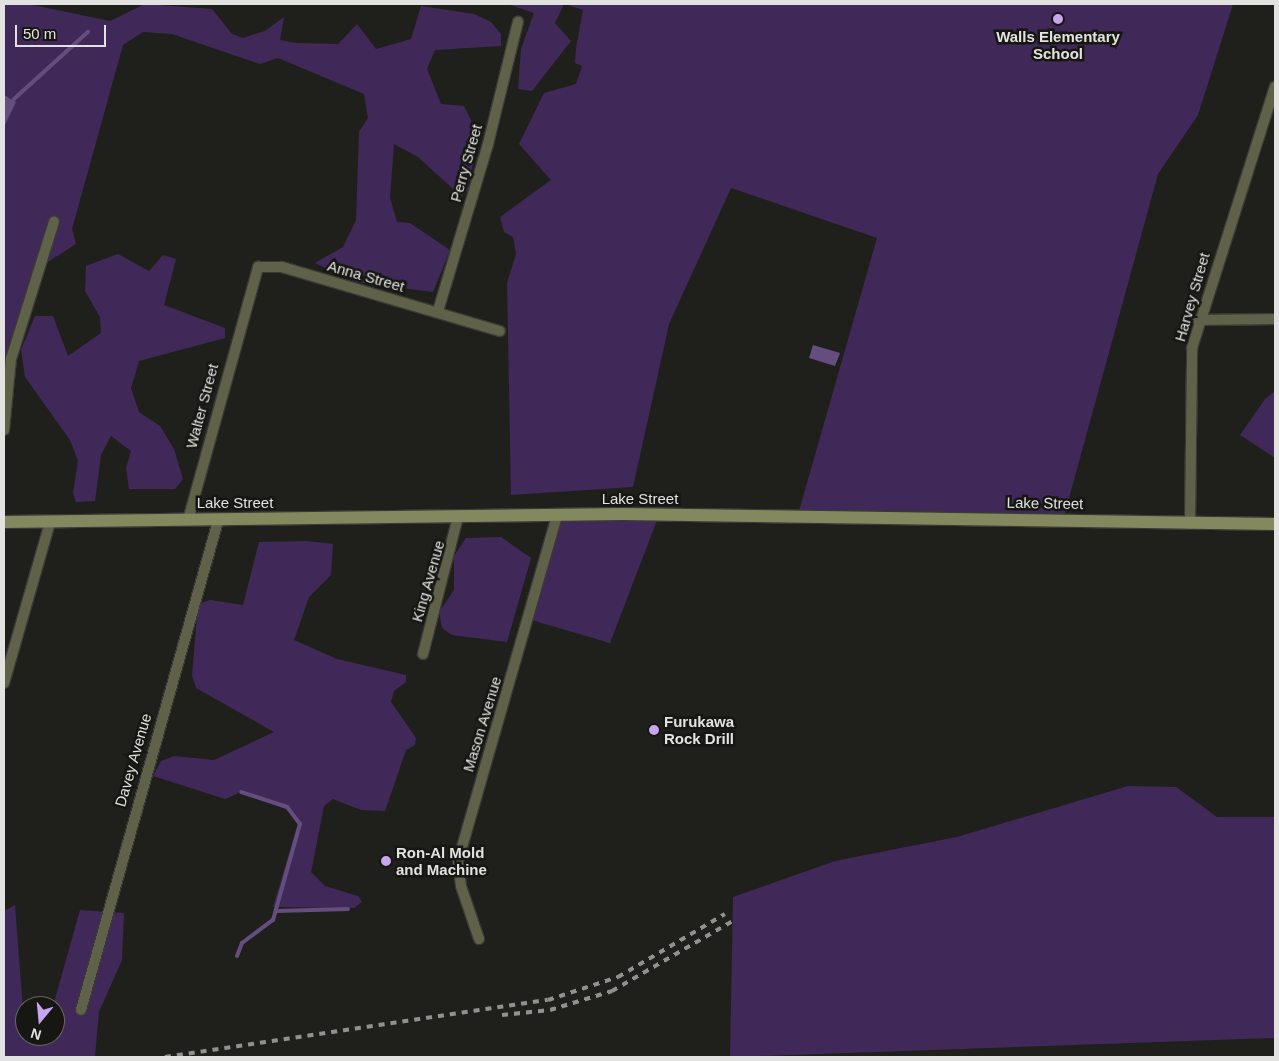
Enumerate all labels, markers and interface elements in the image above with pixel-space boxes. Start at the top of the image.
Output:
marker: Walls Elementary School [1052,13,1064,25]
scale bar [18,15,109,47]
text: 50 m [23,25,56,42]
place label: Walls Elementary School [996,27,1120,62]
street label: Perry Street [446,122,486,204]
street label: Harvey Street [1171,250,1213,344]
street label: Anna Street [325,256,407,296]
street label: Walter Street [182,362,222,450]
street label: Lake Street [602,490,678,508]
street label: Lake Street [1006,493,1084,513]
street label: Lake Street [197,494,273,512]
street label: King Avenue [408,538,448,624]
street label: Mason Avenue [459,674,505,774]
street label: Davey Avenue [111,711,155,809]
place label: Furukawa Rock Drill [664,712,734,747]
marker: Furukawa Rock Drill [648,724,660,736]
place label: Ron-Al Mold and Machine [396,843,487,878]
marker: Ron-Al Mold and Machine [380,855,392,867]
north arrow [15,996,65,1046]
text: N [29,1025,43,1044]

